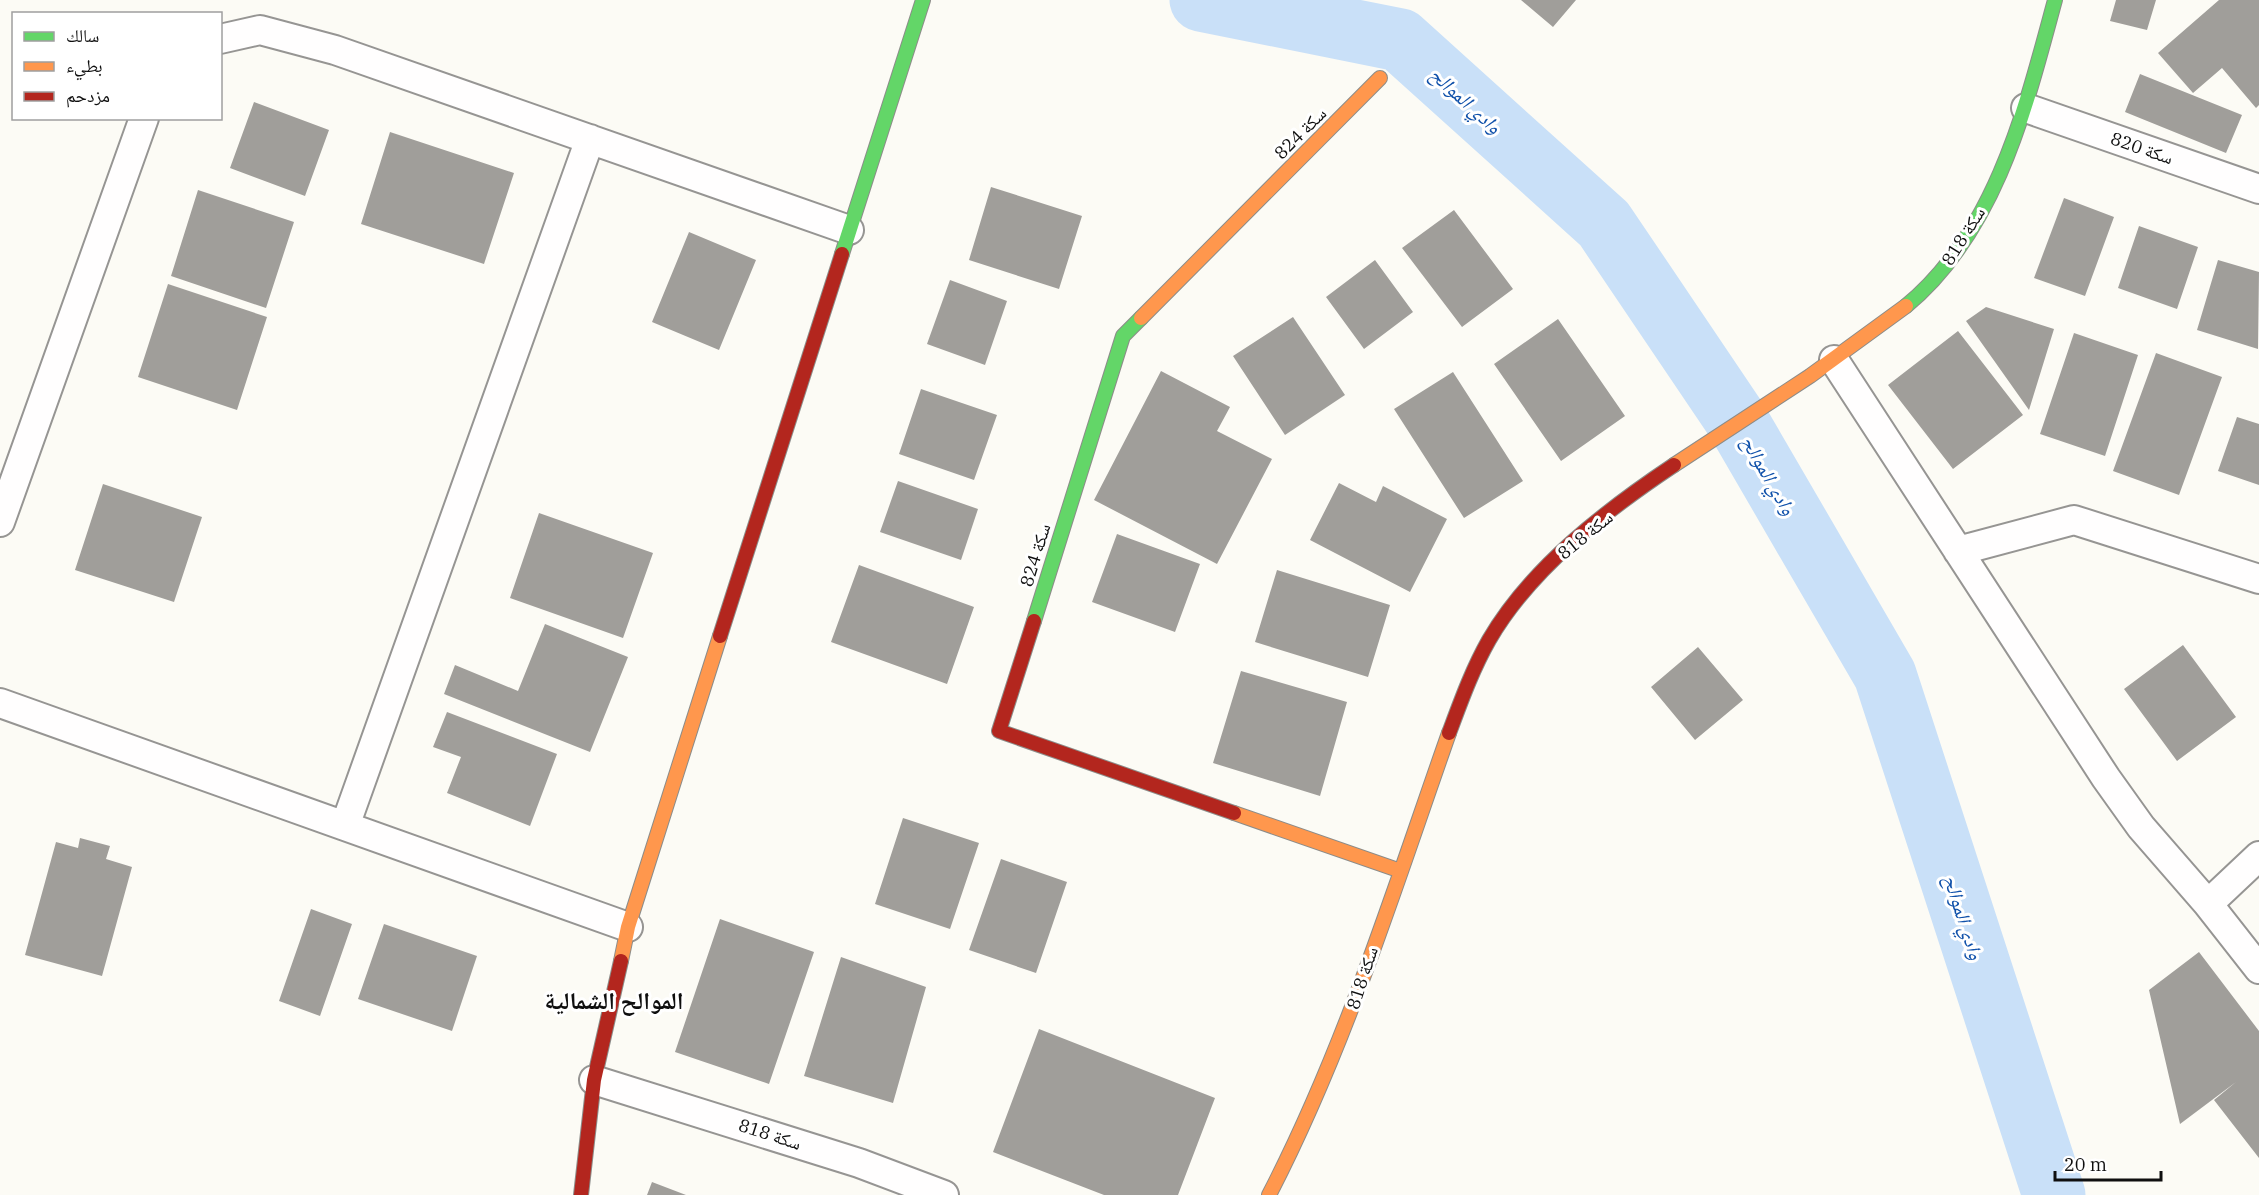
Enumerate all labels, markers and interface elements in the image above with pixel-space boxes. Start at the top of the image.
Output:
legend [12,12,222,120]
text: سالك [66,24,99,47]
text: بطيء [66,54,103,81]
water label: وادي الموالح [1422,61,1508,142]
text: مزدحم [66,84,110,108]
street label: سكة 824 [1269,102,1331,164]
street label: سكة 820 [2108,127,2176,169]
street label: سكة 818 [1936,202,1990,270]
water label: وادي الموالح [1733,430,1803,521]
street label: سكة 818 [1553,506,1617,564]
street label: سكة 824 [1015,521,1055,589]
water label: وادي الموالح [1935,871,1990,964]
street label: سكة 818 [1341,944,1383,1012]
district label: الموالح الشمالية [544,984,684,1016]
street label: سكة 818 [736,1113,804,1155]
scale bar [2055,1144,2162,1182]
text: 20 m [2064,1153,2107,1176]

